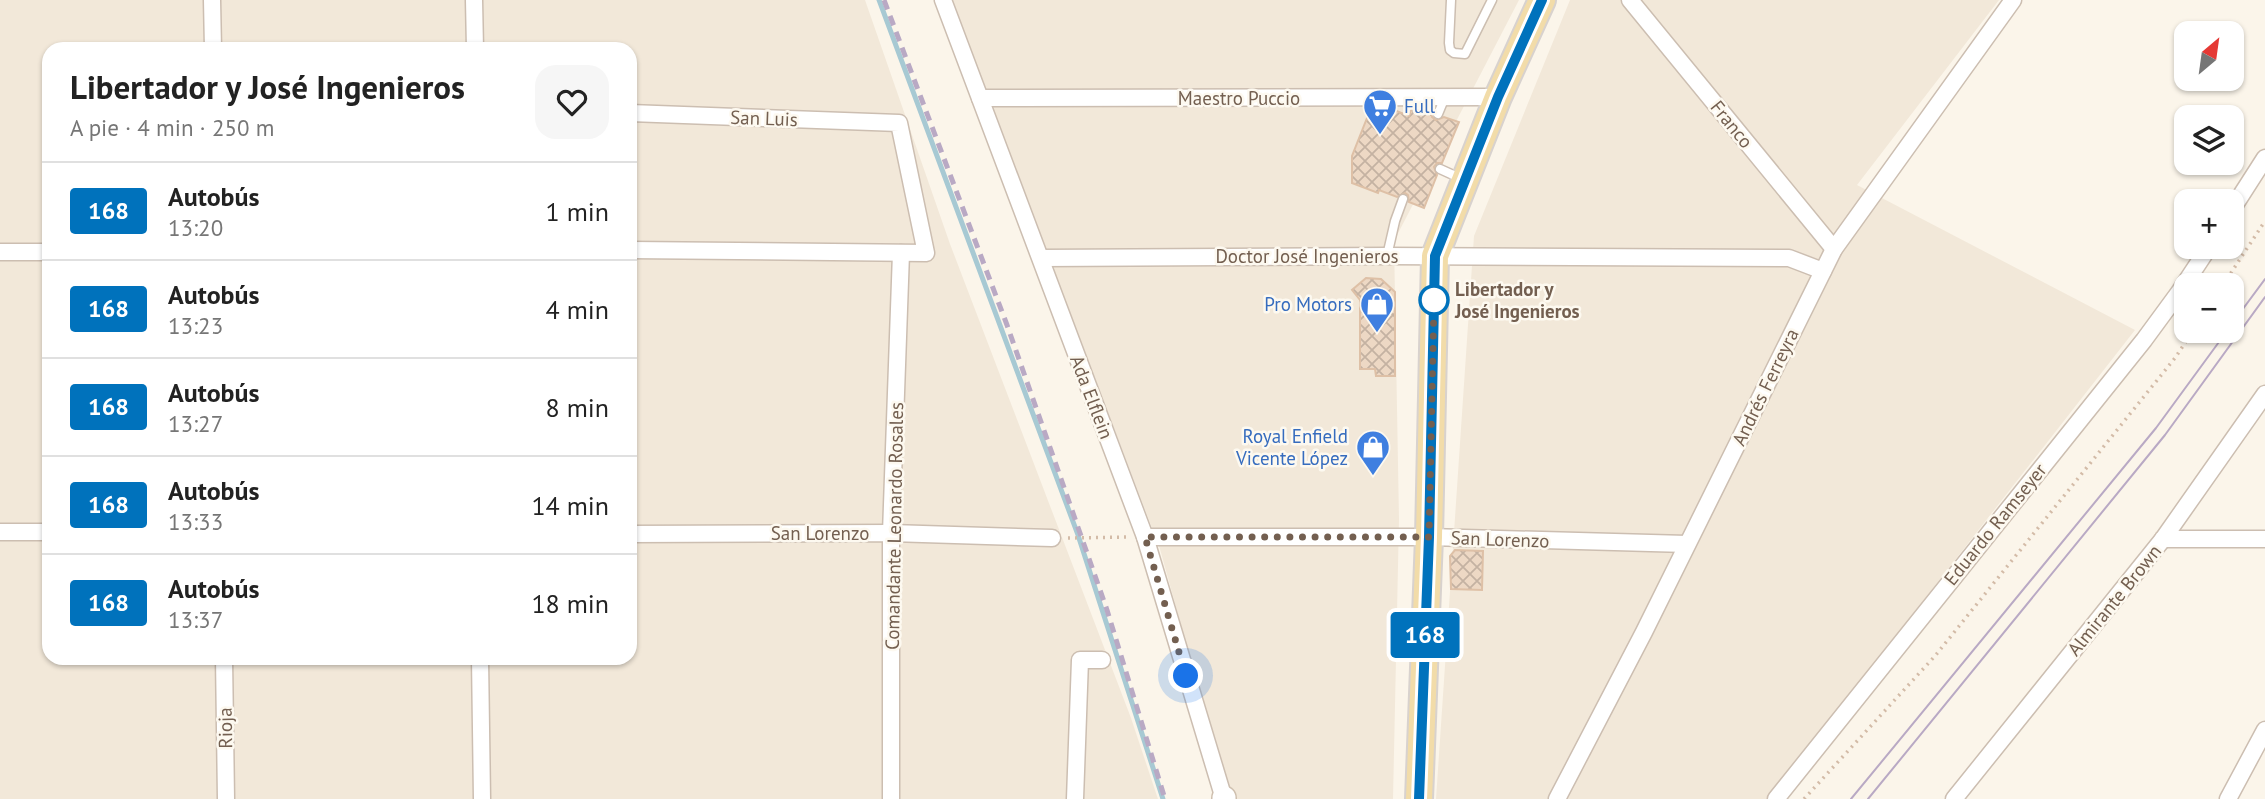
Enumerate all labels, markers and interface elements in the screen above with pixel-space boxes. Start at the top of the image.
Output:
north arrow [2174,21,2244,91]
map controls [2174,21,2244,343]
text: Libertador y José Ingenieros [70,65,465,108]
button: heart [535,65,609,139]
street label: Maestro Puccio [1178,86,1300,110]
supermarket icon: Full [1361,87,1399,136]
place label: Full [1404,94,1436,118]
street label: Franco [1706,95,1758,153]
street label: San Luis [730,105,798,131]
button: layers [2174,105,2244,175]
text: A pie · 4 min · 250 m [70,113,274,142]
text: Autobús [168,180,260,213]
button: + [2174,189,2244,259]
text: 168 [88,195,129,226]
text: 1 min [546,195,609,228]
text: 13:20 [168,213,223,242]
street label: Doctor José Ingenieros [1215,244,1399,268]
button: − [2174,273,2244,343]
place label: Libertador y José Ingenieros [1454,277,1580,323]
text: Autobús [168,278,260,311]
shop icon: Pro Motors [1358,285,1396,334]
marker: Libertador y José Ingenieros [1419,285,1449,315]
place label: Pro Motors [1264,292,1352,316]
text: 168 [88,293,129,324]
text: 4 min [546,293,609,326]
text: 13:23 [168,311,223,340]
street label: Andrés Ferreyra [1726,325,1804,449]
street label: Ada Elflein [1065,352,1119,442]
text: Autobús [168,376,260,409]
text: 168 [88,391,129,422]
text: 8 min [546,391,609,424]
street label: Comandante Leonardo Rosales [880,402,908,650]
text: 13:27 [168,409,223,438]
place label: Royal Enfield Vicente López [1235,424,1348,470]
shop icon: Royal Enfield Vicente López [1354,428,1392,477]
street label: Eduardo Ramseyer [1938,458,2052,590]
text: Autobús [168,474,260,507]
text: 168 [88,489,129,520]
text: 14 min [531,489,609,522]
text: 13:33 [168,507,223,536]
street label: San Lorenzo [771,521,869,545]
street label: San Lorenzo [1450,525,1550,553]
street label: Almirante Brown [2062,539,2166,661]
text: Autobús [168,572,260,605]
text: 168 [88,587,129,618]
text: 18 min [531,587,609,620]
text: 13:37 [168,605,223,634]
line badge: 168 [1385,612,1465,658]
text: 168 [1405,619,1445,650]
your location [1168,658,1203,693]
street label: Rioja [213,707,237,749]

